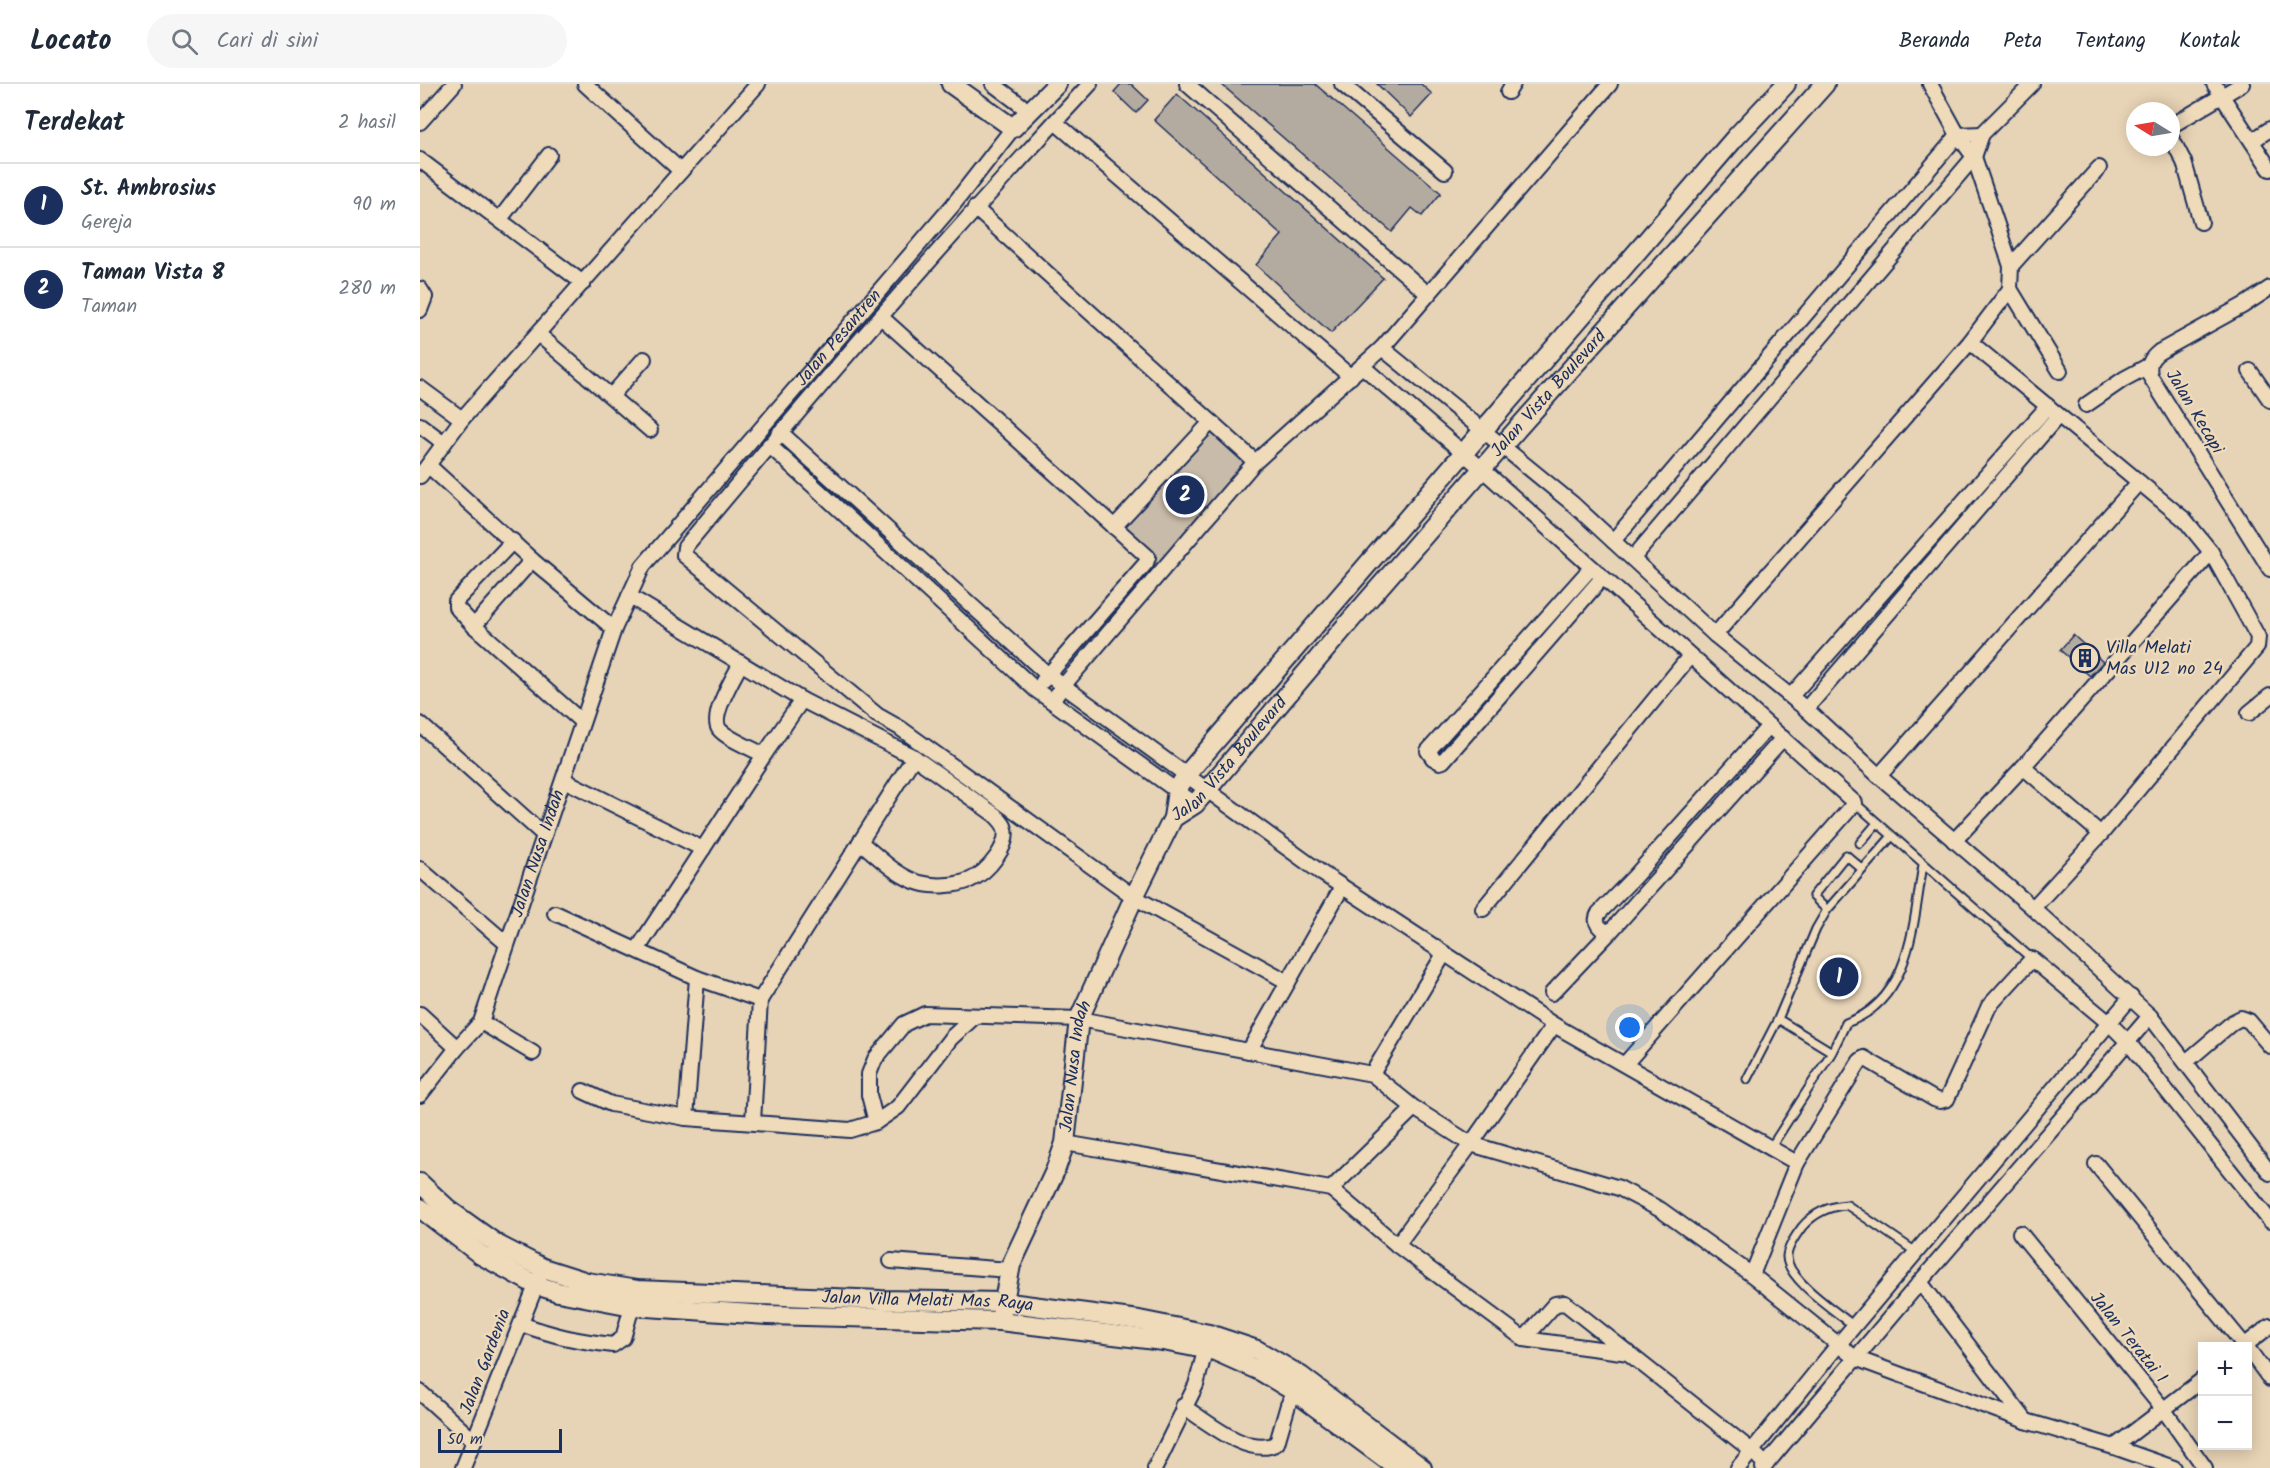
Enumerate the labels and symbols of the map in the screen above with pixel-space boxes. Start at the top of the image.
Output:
north arrow [2126,102,2180,156]
street label: Jalan Pesantren [788,283,889,393]
street label: Jalan Vista Boulevard [1484,322,1614,464]
street label: Jalan Kecapi [2157,364,2231,461]
pin: 2 [1166,472,1204,518]
place label: Villa Melati Mas U12 no 24 [2106,634,2223,684]
building icon: Villa Melati Mas U12 no 24 [2069,642,2101,674]
street label: Jalan Vista Boulevard [1166,689,1295,830]
street label: Jalan Nusa Indah [503,786,573,921]
pin: 1 [1820,954,1858,1000]
street label: Jalan Nusa Indah [1052,996,1100,1134]
your location [1615,1013,1644,1042]
street label: Jalan Villa Melati Mas Raya [821,1283,1035,1320]
street label: Jalan Teratai I [2082,1286,2174,1390]
street label: Jalan Gardenia [453,1305,519,1419]
scale bar [438,1426,562,1454]

